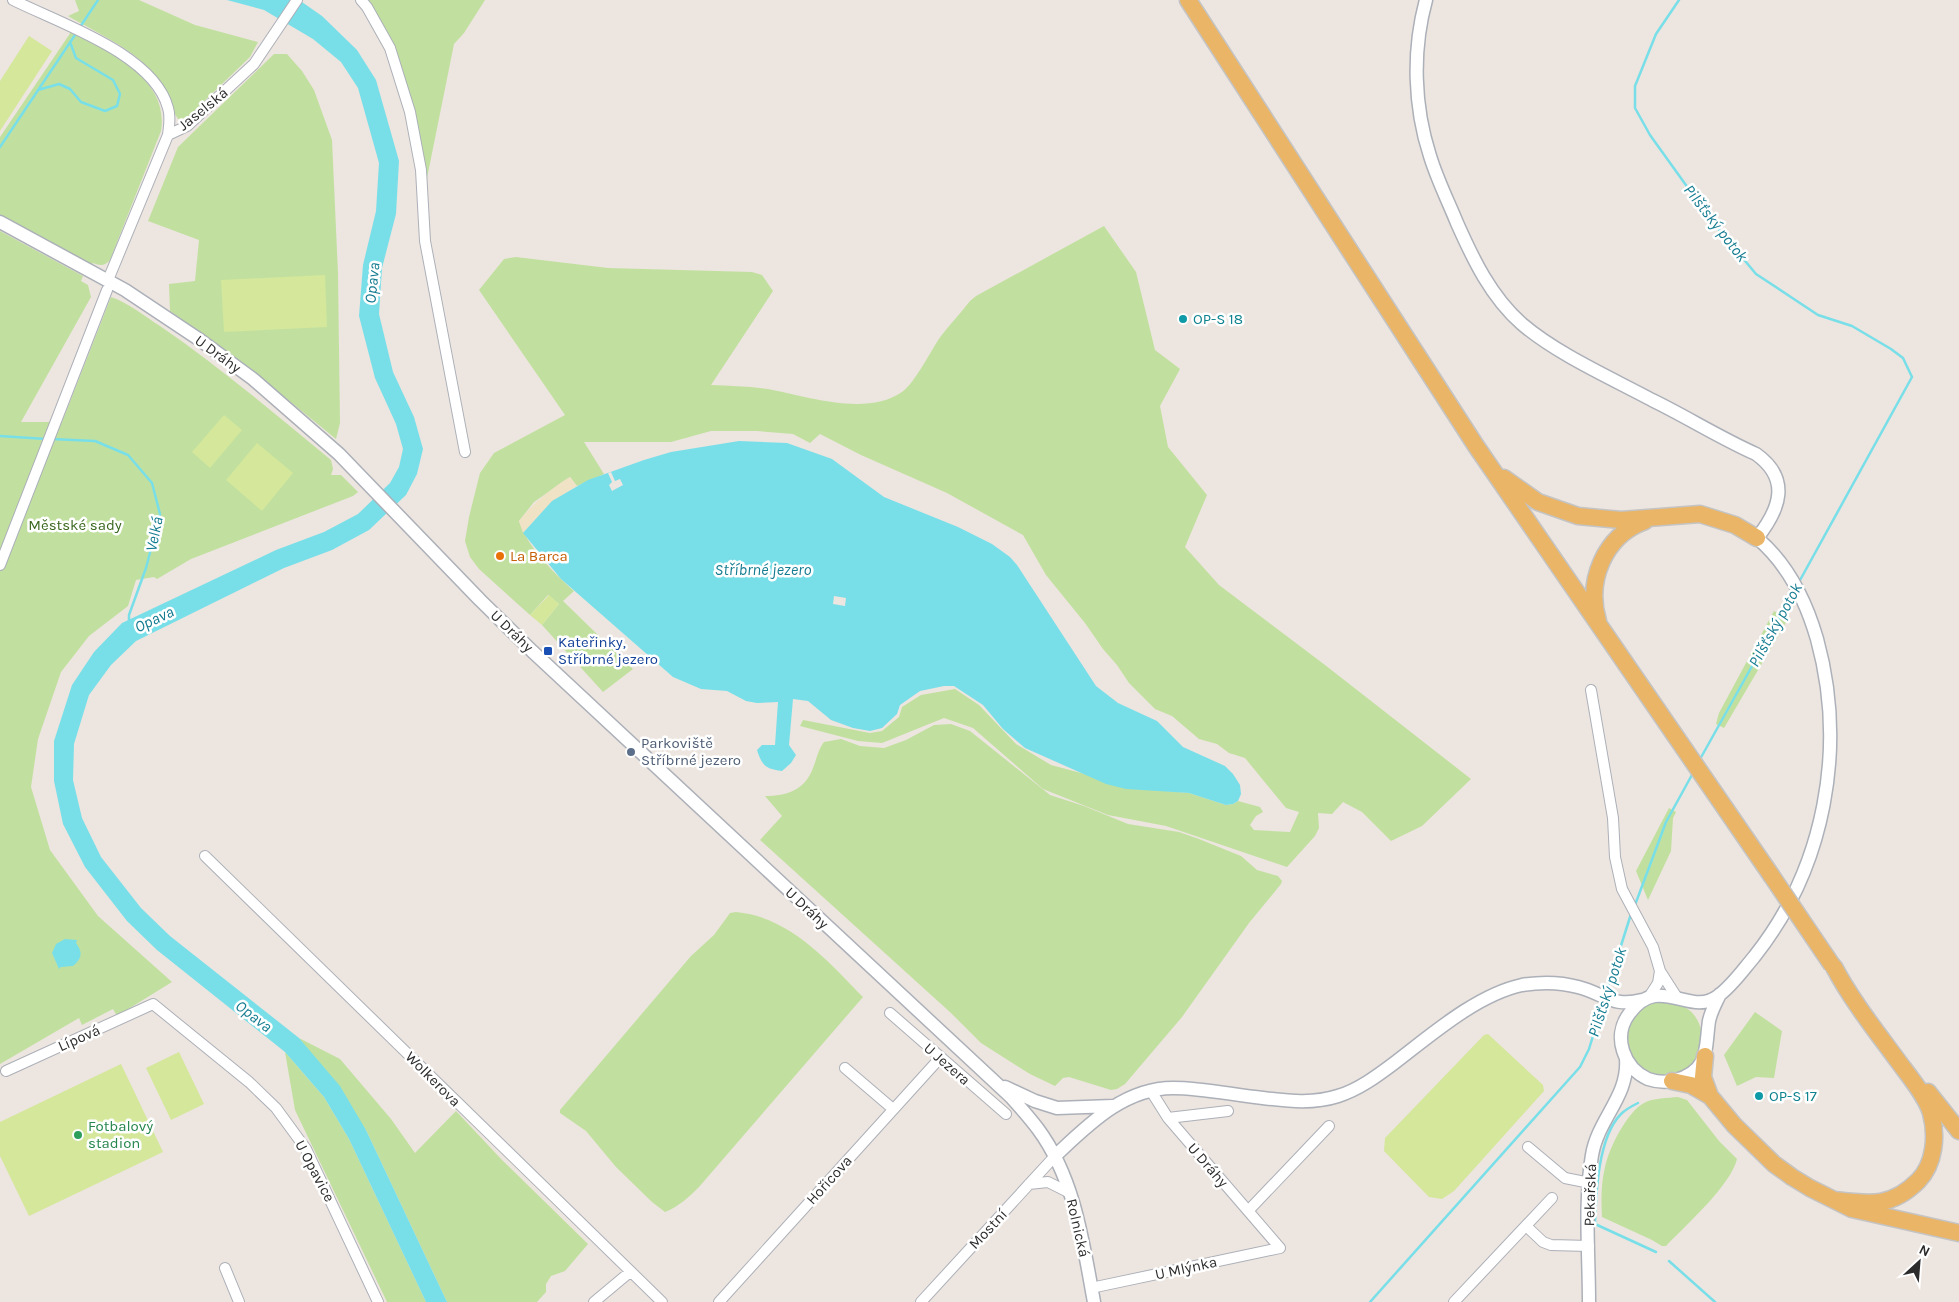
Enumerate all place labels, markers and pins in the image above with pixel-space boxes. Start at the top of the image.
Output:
place label: OP-S 18 [1193,310,1243,328]
marker: OP-S 18 [1177,313,1189,325]
place label: La Barca [510,547,568,565]
marker: La Barca [494,550,506,562]
place label: Kateřinky, Stříbrné jezero [558,633,658,668]
marker: Kateřinky, Stříbrné jezero [542,645,554,657]
place label: Parkoviště Stříbrné jezero [641,734,741,769]
marker: Parkoviště Stříbrné jezero [625,746,637,758]
place label: OP-S 17 [1769,1087,1817,1105]
marker: OP-S 17 [1753,1090,1765,1102]
place label: Fotbalový stadion [88,1117,153,1152]
marker: Fotbalový stadion [72,1129,84,1141]

